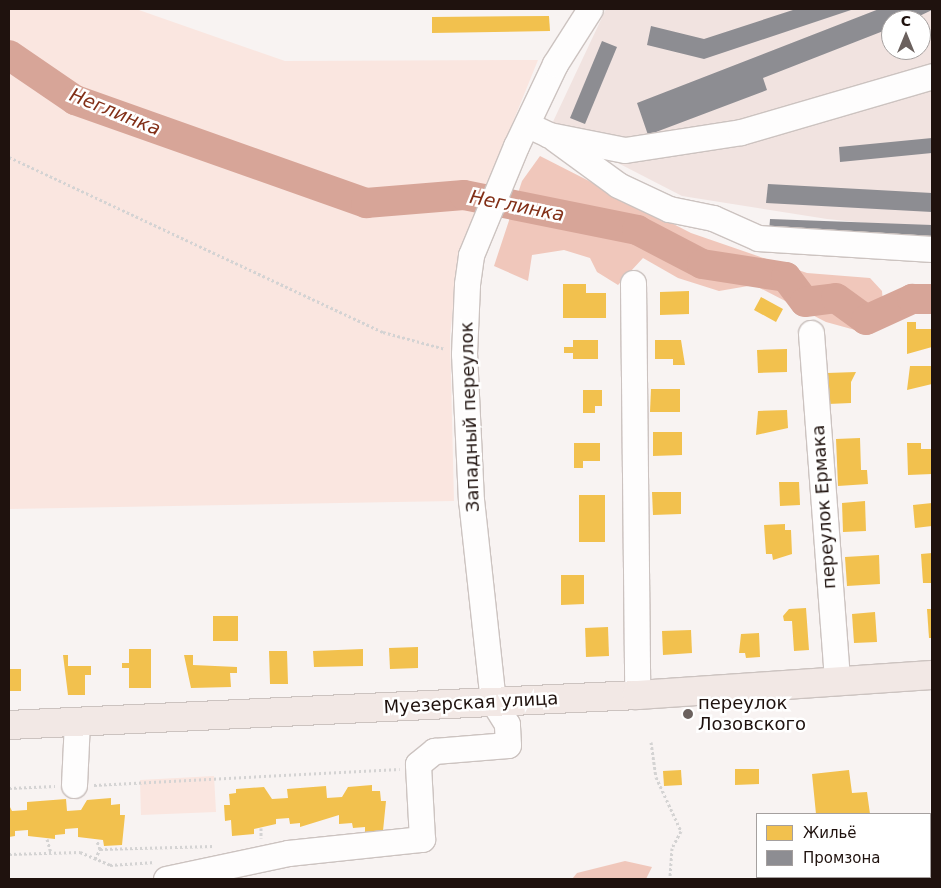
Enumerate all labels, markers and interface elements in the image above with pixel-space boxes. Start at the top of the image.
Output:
north arrow [881,10,931,60]
text: С [901,13,911,29]
water label: Неглинка [66,83,164,141]
water label: Неглинка [468,186,566,226]
street label: Западный переулок [456,321,484,513]
street label: переулок Ермака [807,424,841,590]
street label: Муезерская улица [383,688,559,718]
place label: переулок Лозовского [698,693,806,736]
marker: переулок Лозовского [682,708,694,720]
legend [756,813,931,878]
text: Жильё [803,824,857,842]
text: Промзона [803,849,880,867]

